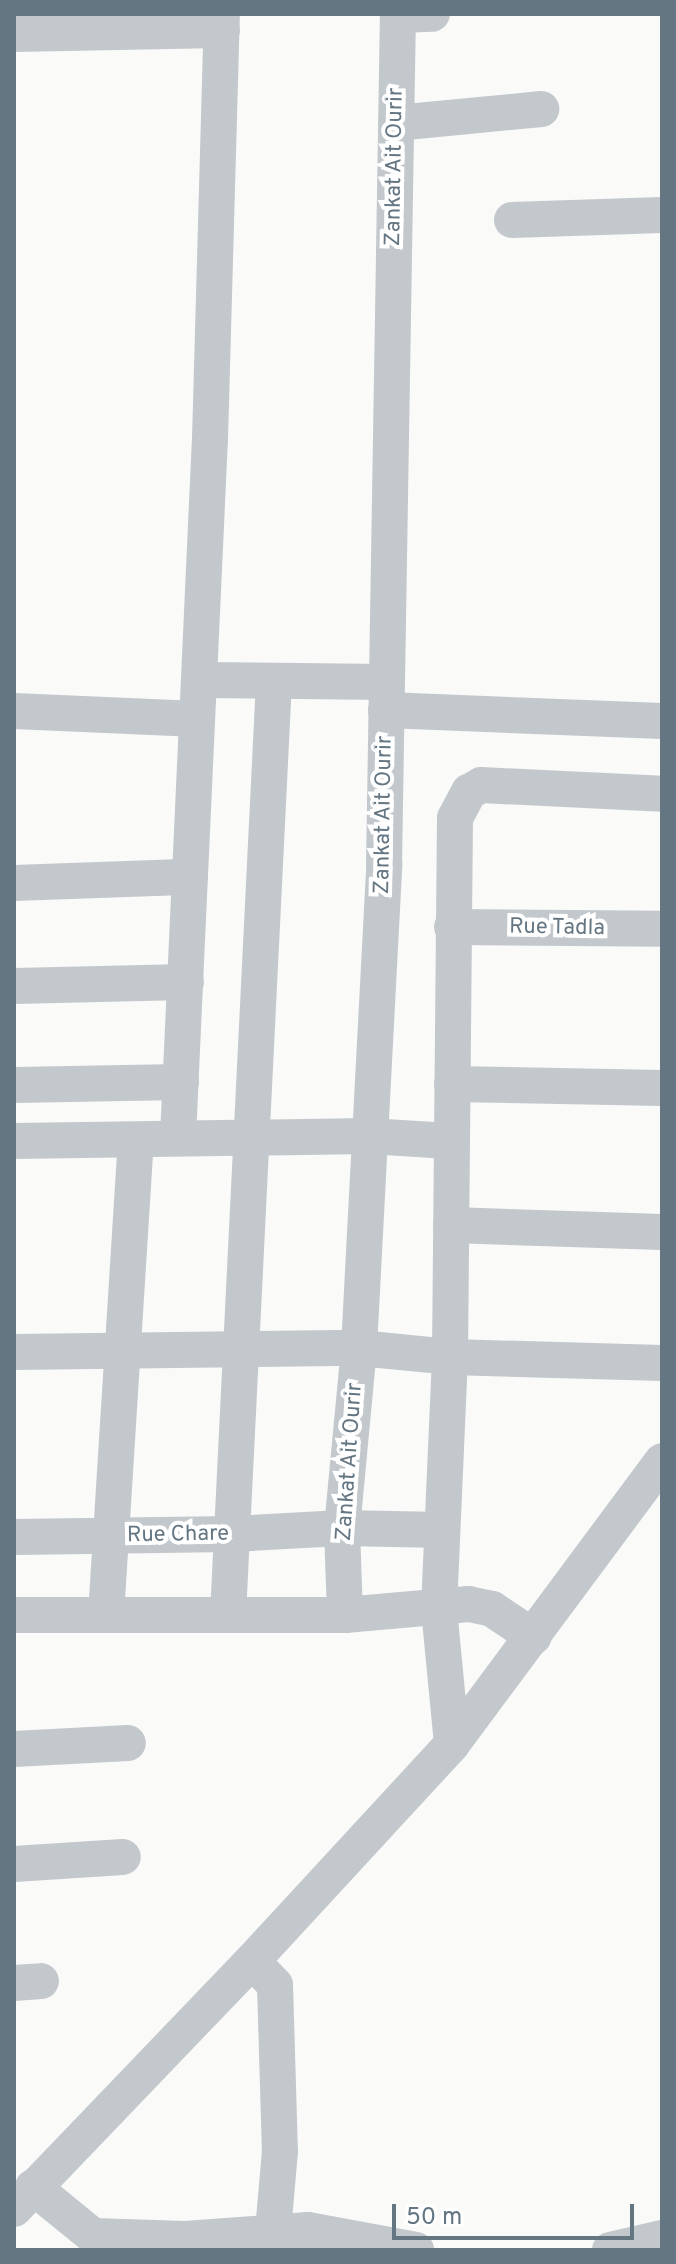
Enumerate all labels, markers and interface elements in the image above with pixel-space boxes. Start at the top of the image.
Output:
street label: Zankat Ait Ourir [380,87,410,247]
street label: Zankat Ait Ourir [369,735,399,895]
street label: Rue Tadla [508,914,606,942]
street label: Zankat Ait Ourir [331,1381,369,1543]
street label: Rue Chare [127,1521,229,1549]
scale bar [396,2188,638,2238]
text: 50 m [406,2203,462,2233]

